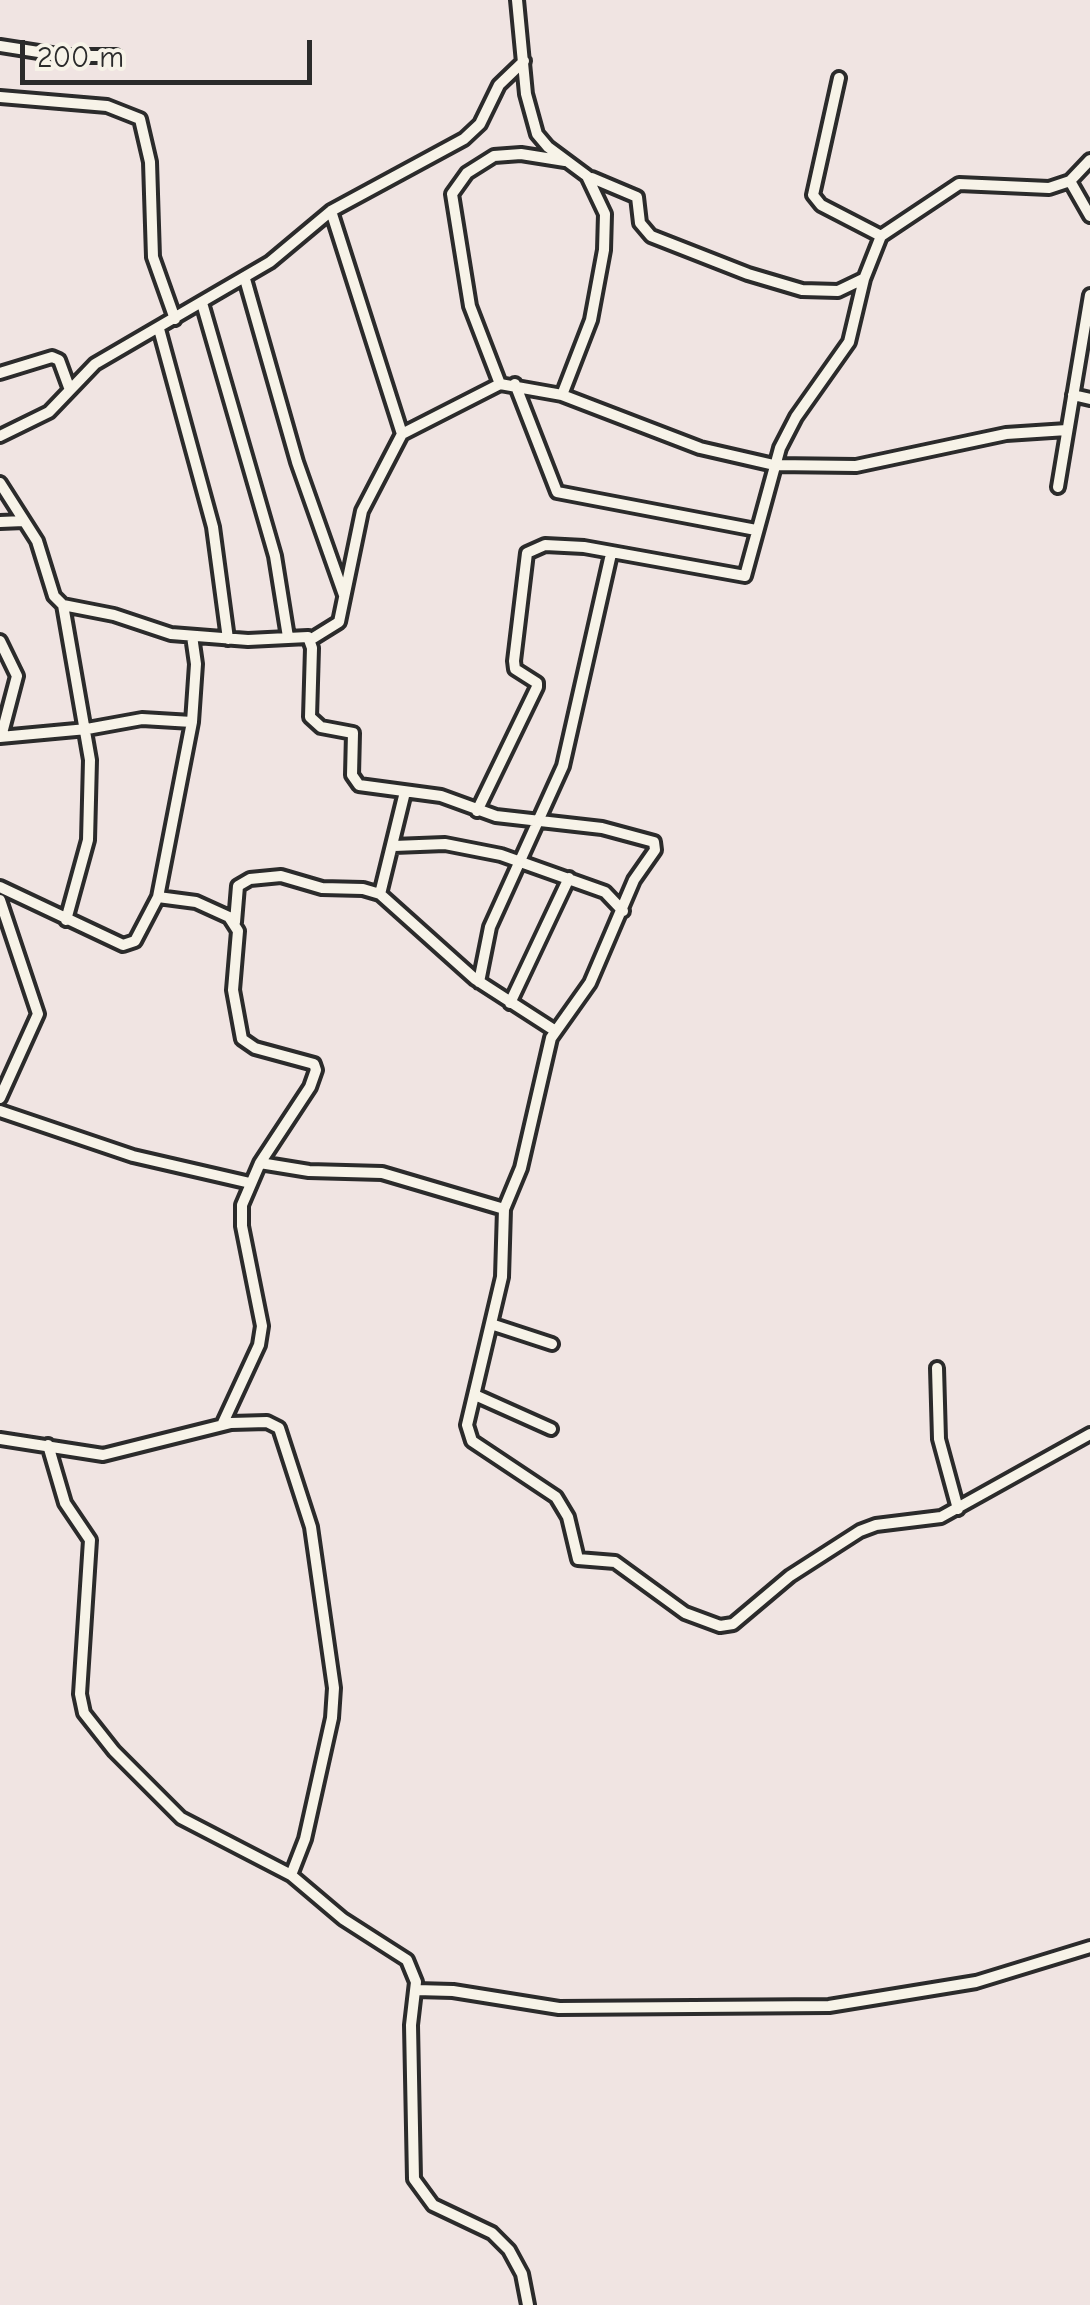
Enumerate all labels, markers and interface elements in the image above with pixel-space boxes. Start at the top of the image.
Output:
scale bar [25,20,318,82]
text: 200 m [37,40,124,75]

